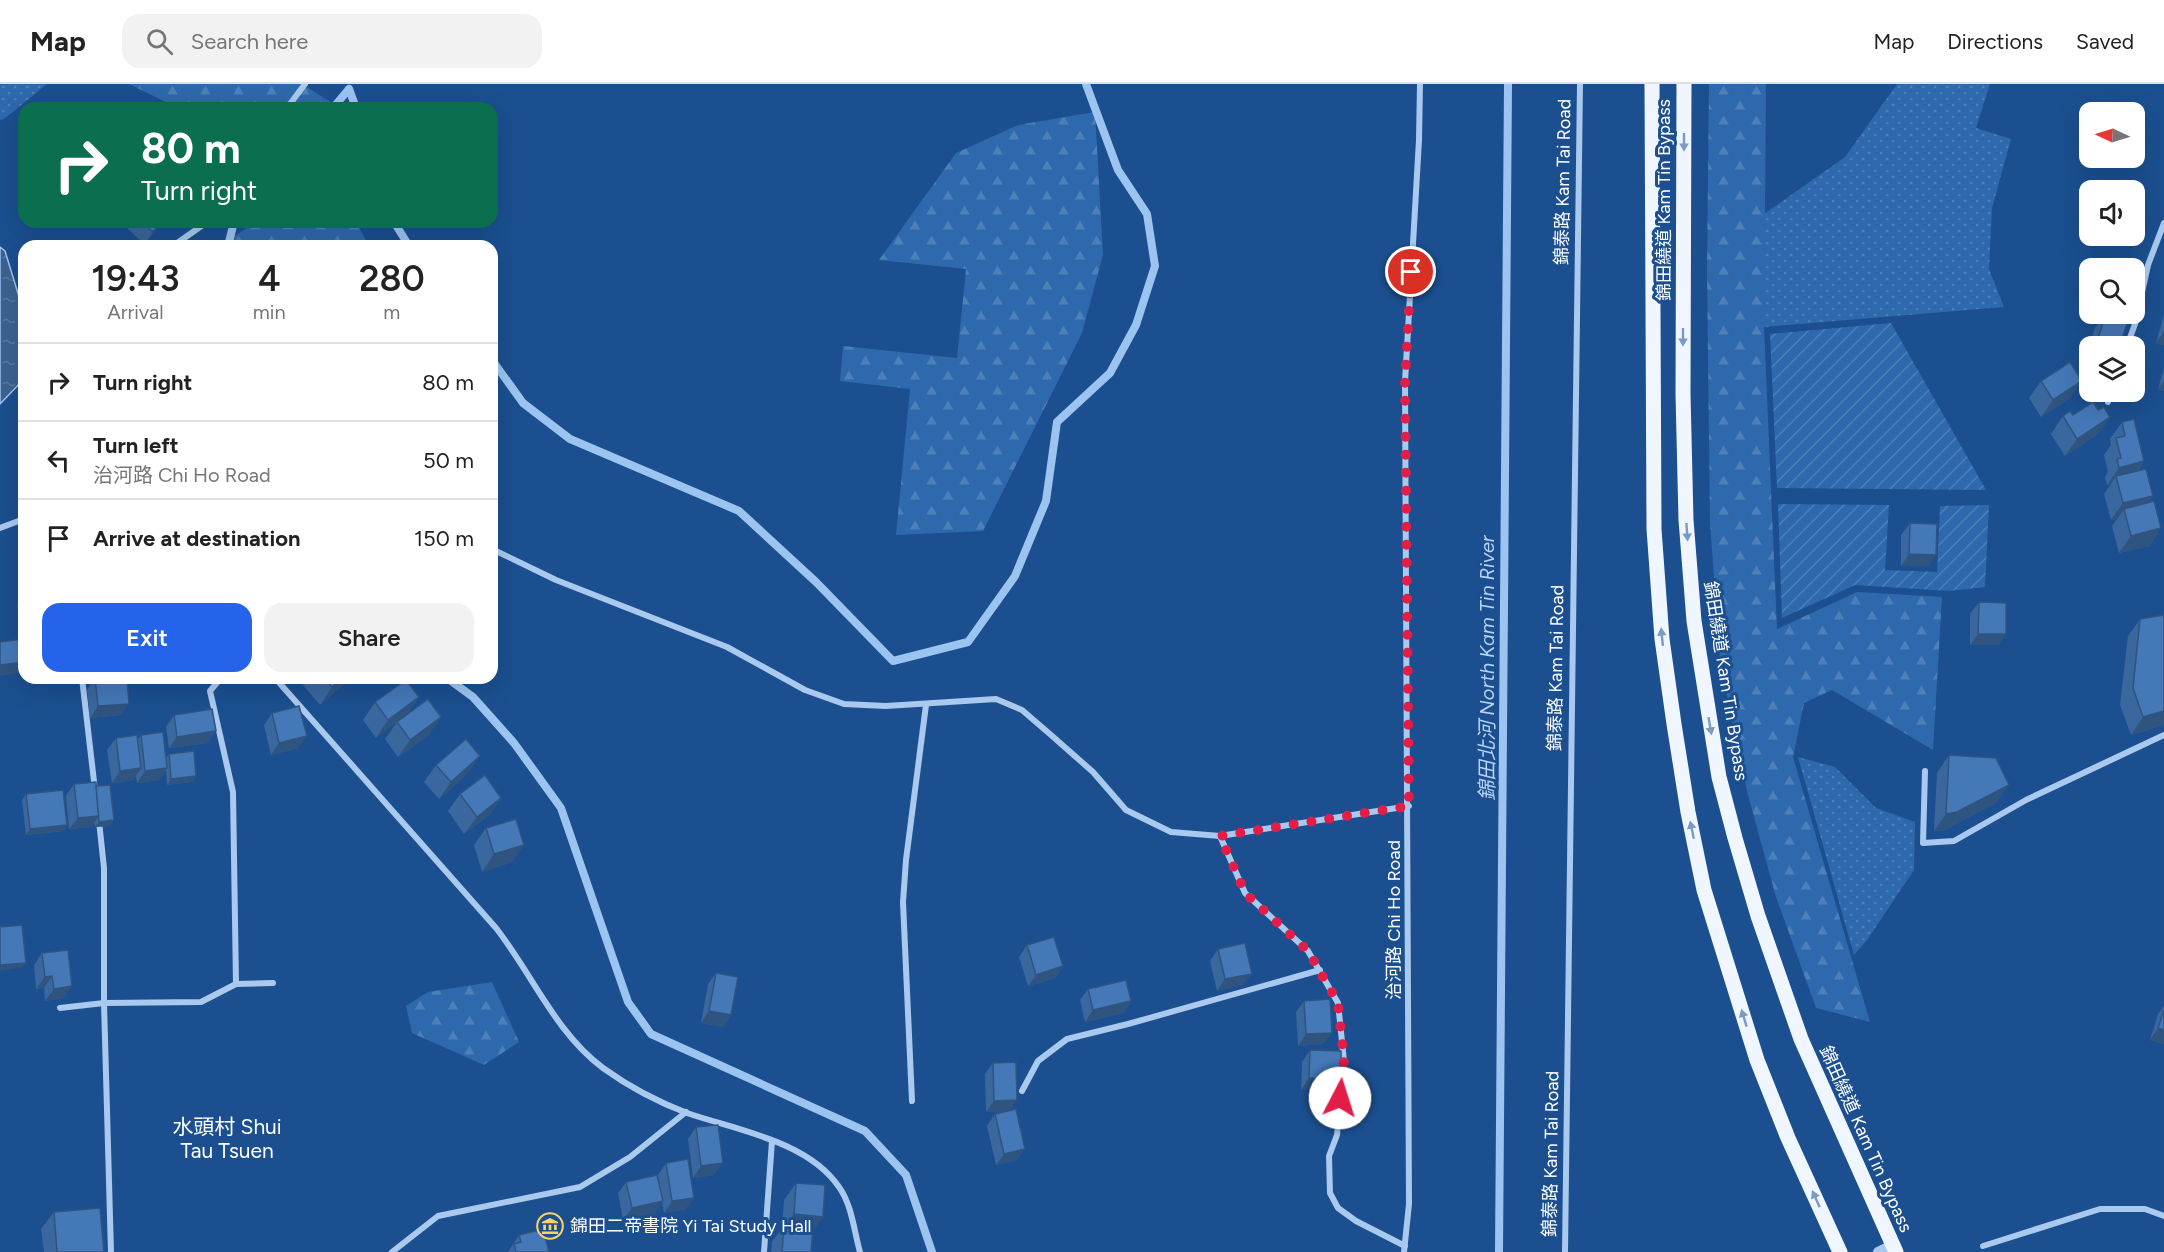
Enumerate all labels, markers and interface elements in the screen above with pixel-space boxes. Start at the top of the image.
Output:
search box [122,14,542,68]
text: Map [30,24,86,58]
icon: search [143,25,176,58]
text: Search here [191,28,308,55]
text: Map [1873,29,1914,54]
text: Directions [1947,29,2043,54]
text: Saved [2076,29,2134,54]
street label: 錦泰路 Kam Tai Road [1551,99,1575,265]
street label: 錦田繞道 Kam Tin Bypass [1653,99,1675,301]
north arrow [2079,102,2145,168]
map controls [2079,102,2145,402]
text: 80 m [141,123,241,174]
icon: right [42,126,120,204]
one-way arrow [1679,133,1689,152]
text: Turn right [141,174,257,207]
button: sound [2079,180,2145,246]
pin [1385,246,1436,297]
icon: arrive [1394,255,1427,288]
text: 19:43 [91,257,180,300]
text: 4 [258,257,281,300]
text: 280 [359,257,425,300]
button: search [2079,258,2145,324]
text: Arrival [107,300,164,324]
text: min [253,300,286,324]
text: m [383,300,400,324]
one-way arrow [1678,328,1688,347]
button: layers [2079,336,2145,402]
icon: right [42,366,75,399]
text: Turn right [93,369,192,396]
text: 80 m [422,369,474,396]
text: Turn left [93,432,179,459]
icon: left [42,444,75,477]
text: 50 m [423,447,474,474]
text: 治河路 Chi Ho Road [93,463,271,487]
icon: arrive [42,522,75,555]
one-way arrow [1682,523,1692,542]
text: Arrive at destination [93,525,301,552]
text: 150 m [414,525,474,552]
water label: 錦田北河 North Kam Tin River [1475,534,1499,801]
street label: 錦田繞道 Kam Tin Bypass [1699,580,1753,782]
street label: 錦泰路 Kam Tai Road [1544,585,1568,751]
button: Exit [42,603,252,672]
button: Share [264,603,474,672]
one-way arrow [1657,628,1667,647]
one-way arrow [1706,717,1715,736]
one-way arrow [1687,820,1696,839]
street label: 治河路 Chi Ho Road [1383,840,1405,1000]
one-way arrow [1738,1009,1748,1027]
street label: 錦田繞道 Kam Tin Bypass [1815,1042,1917,1236]
position arrow [1308,1066,1372,1130]
street label: 錦泰路 Kam Tai Road [1539,1071,1563,1237]
district label: 水頭村 Shui Tau Tsuen [172,1114,282,1163]
one-way arrow [1811,1190,1820,1207]
museum icon: 錦田二帝書院 Yi Tai Study Hall [535,1211,565,1241]
place label: 錦田二帝書院 Yi Tai Study Hall [570,1215,812,1237]

